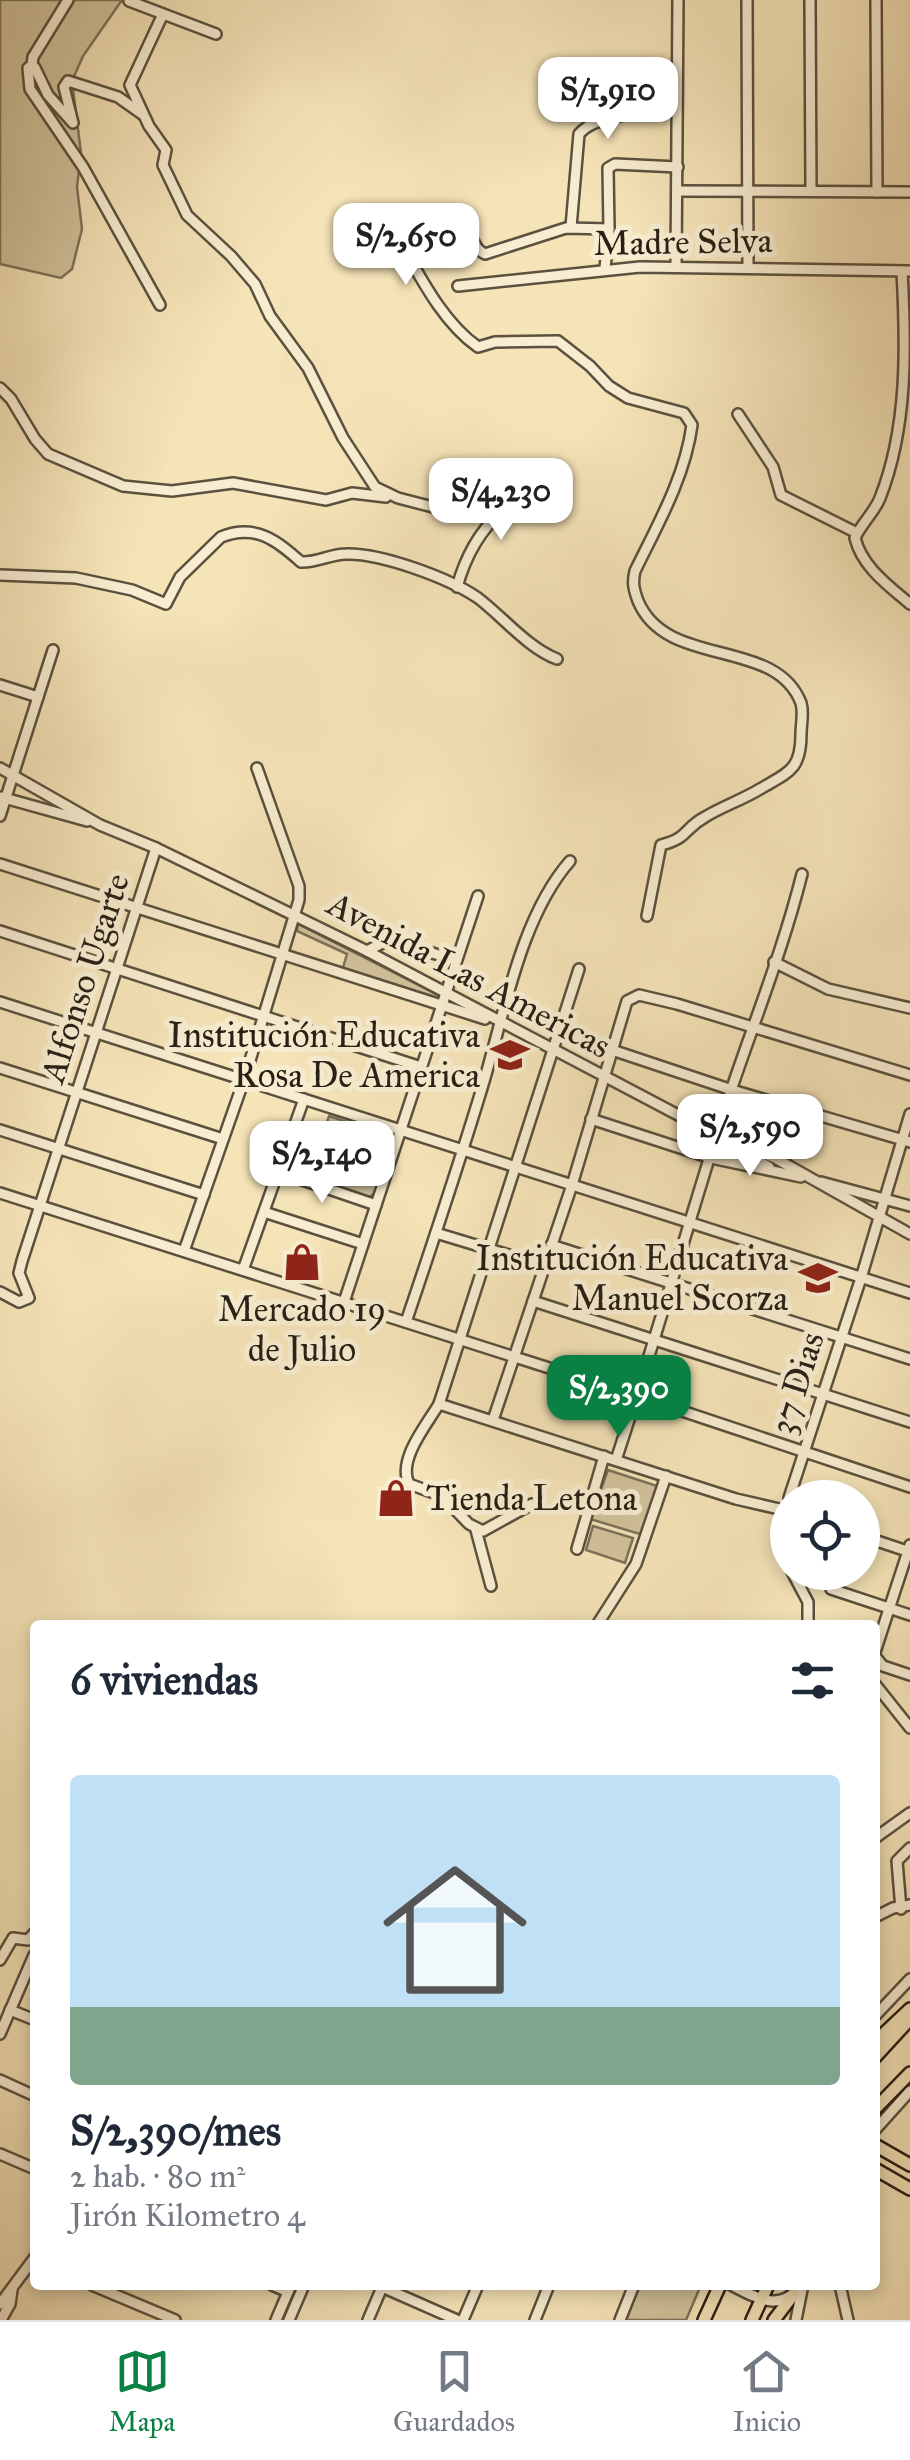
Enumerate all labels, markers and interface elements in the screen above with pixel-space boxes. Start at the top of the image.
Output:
pin: S/1,910 [516,57,700,142]
text: S/1,910 [560,70,656,109]
pin: S/2,650 [314,203,498,288]
text: S/2,650 [355,216,457,255]
street label: Madre Selva [593,219,773,265]
pin: S/4,230 [409,458,593,543]
text: S/4,230 [451,471,551,510]
street label: Alfonso Ugarte [30,868,139,1090]
street label: Avenida Las Americas [318,881,618,1068]
place label: Institución Educativa Rosa De America [168,1014,480,1097]
school or university icon: Institución Educativa Rosa De America [489,1034,531,1076]
pin: S/2,590 [658,1094,842,1179]
text: S/2,590 [699,1107,801,1146]
pin: S/2,140 [230,1121,414,1206]
text: S/2,140 [272,1134,372,1173]
place label: Institución Educativa Manuel Scorza [476,1237,788,1320]
shop icon: Mercado 19 de Julio [281,1241,323,1283]
school or university icon: Institución Educativa Manuel Scorza [797,1257,839,1299]
place label: Mercado 19 de Julio [218,1288,386,1371]
street label: 37 Dias [760,1326,834,1440]
pin: S/2,390 [527,1355,711,1440]
text: S/2,390 [569,1368,669,1407]
shop icon: Tienda Letona [375,1477,417,1519]
place label: Tienda Letona [426,1477,638,1520]
map controls [770,1480,880,1590]
button: locate [770,1480,880,1590]
icon: filters [785,1653,840,1708]
text: 6 viviendas [70,1654,258,1706]
icon: home [365,1840,545,2020]
text: S/2,390/mes [70,2105,281,2157]
text: 2 hab. · 80 m² [70,2157,246,2196]
text: Jirón Kilometro 4 [70,2196,305,2235]
tab: Mapa [109,2344,175,2439]
tab: Guardados [393,2344,515,2439]
tab: Inicio [733,2344,801,2439]

